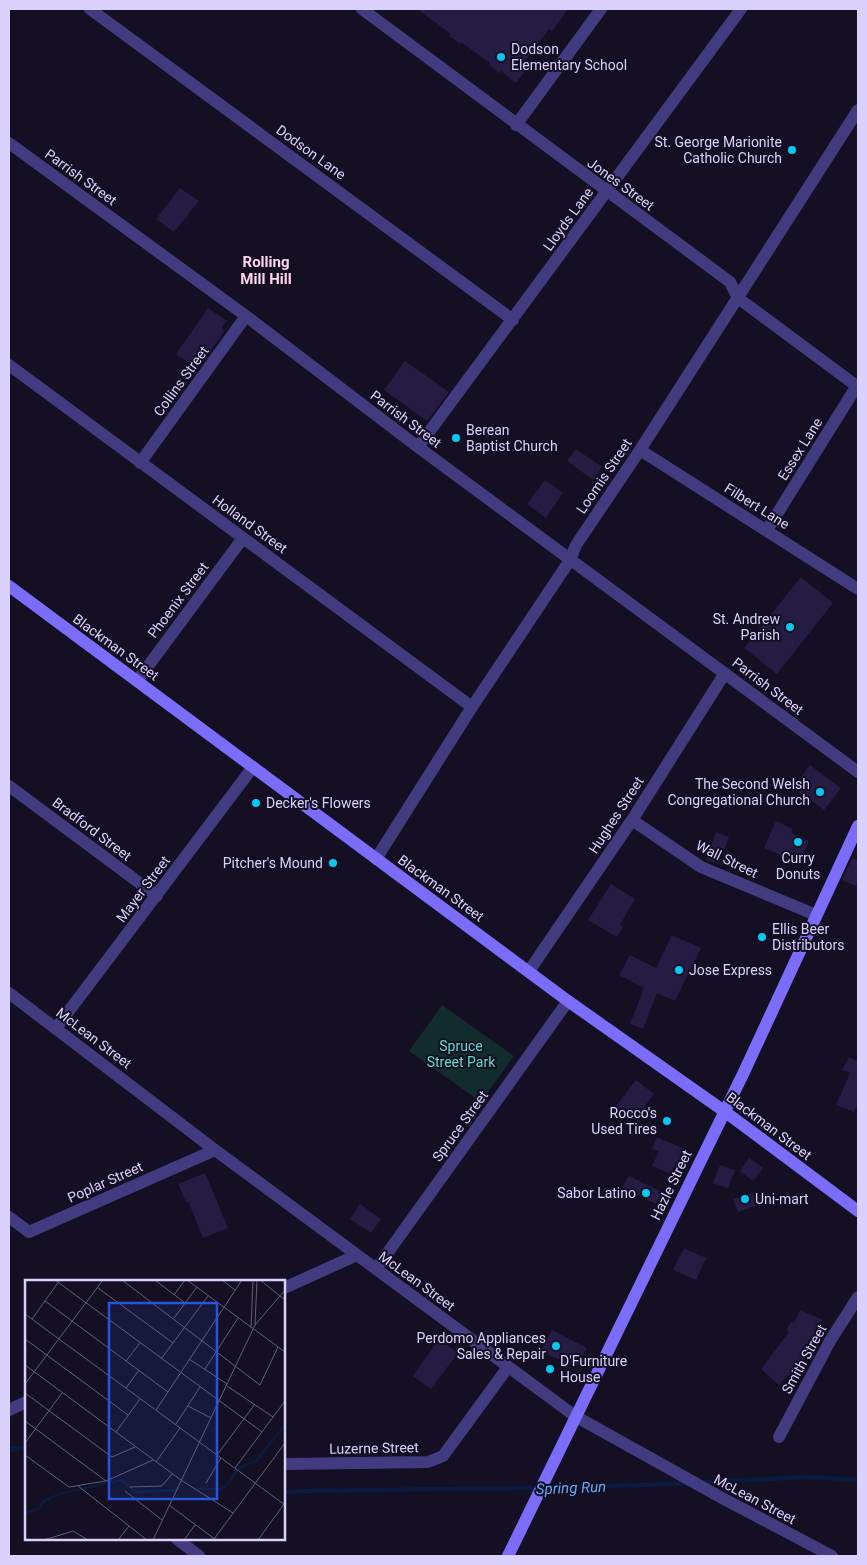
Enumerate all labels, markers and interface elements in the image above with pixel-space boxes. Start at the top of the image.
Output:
place label: Dodson Elementary School [511,41,627,73]
marker: Dodson Elementary School [495,51,507,63]
street label: Dodson Lane [273,121,349,183]
place label: St. George Marionite Catholic Church [655,134,782,166]
marker: St. George Marionite Catholic Church [786,144,798,156]
street label: Parrish Street [42,146,120,209]
street label: Jones Street [585,154,658,214]
street label: Lloyds Lane [540,184,596,254]
district label: Rolling Mill Hill [240,253,292,288]
street label: Collins Street [150,343,212,419]
street label: Parrish Street [367,387,445,451]
street label: Essex Lane [775,415,825,483]
place label: Berean Baptist Church [466,422,558,454]
marker: Berean Baptist Church [450,432,462,444]
street label: Loomis Street [573,435,635,516]
street label: Filbert Lane [722,480,792,532]
street label: Holland Street [210,492,291,557]
street label: Phoenix Street [144,559,212,641]
street label: Blackman Street [70,610,162,684]
place label: St. Andrew Parish [713,611,780,643]
marker: St. Andrew Parish [784,621,796,633]
street label: Parrish Street [729,654,807,718]
street label: Hughes Street [585,773,647,856]
place label: The Second Welsh Congregational Church [667,776,810,808]
marker: The Second Welsh Congregational Church [814,786,826,798]
street label: Bradford Street [49,794,135,864]
place label: Decker's Flowers [266,795,371,811]
marker: Decker's Flowers [250,797,262,809]
marker: Curry Donuts [792,836,804,848]
street label: Wall Street [693,837,761,881]
place label: Curry Donuts [776,850,820,882]
street label: Blackman Street [395,851,487,925]
street label: Mayer Street [113,852,173,925]
place label: Pitcher's Mound [223,855,323,871]
marker: Pitcher's Mound [327,857,339,869]
place label: Ellis Beer Distributors [772,921,845,953]
marker: Ellis Beer Distributors [756,931,768,943]
place label: Jose Express [689,962,772,978]
marker: Jose Express [673,964,685,976]
street label: McLean Street [53,1004,135,1072]
park label: Spruce Street Park [427,1038,496,1070]
street label: Spruce Street [429,1087,491,1165]
street label: Blackman Street [723,1089,815,1163]
place label: Rocco's Used Tires [591,1105,657,1137]
marker: Rocco's Used Tires [661,1115,673,1127]
street label: Hazle Street [647,1147,695,1223]
street label: Poplar Street [65,1158,146,1206]
place label: Sabor Latino [557,1185,636,1201]
marker: Sabor Latino [640,1187,652,1199]
place label: Uni-mart [755,1191,809,1207]
marker: Uni-mart [739,1193,751,1205]
street label: McLean Street [376,1248,459,1314]
inset map [25,1280,285,1540]
street label: Smith Street [778,1321,830,1396]
place label: Perdomo Appliances Sales & Repair [417,1330,546,1362]
marker: Perdomo Appliances Sales & Repair [550,1340,562,1352]
place label: D'Furniture House [560,1353,627,1385]
marker: D'Furniture House [544,1363,556,1375]
street label: Luzerne Street [329,1439,419,1457]
street label: McLean Street [711,1471,799,1527]
water label: Spring Run [536,1478,606,1498]

